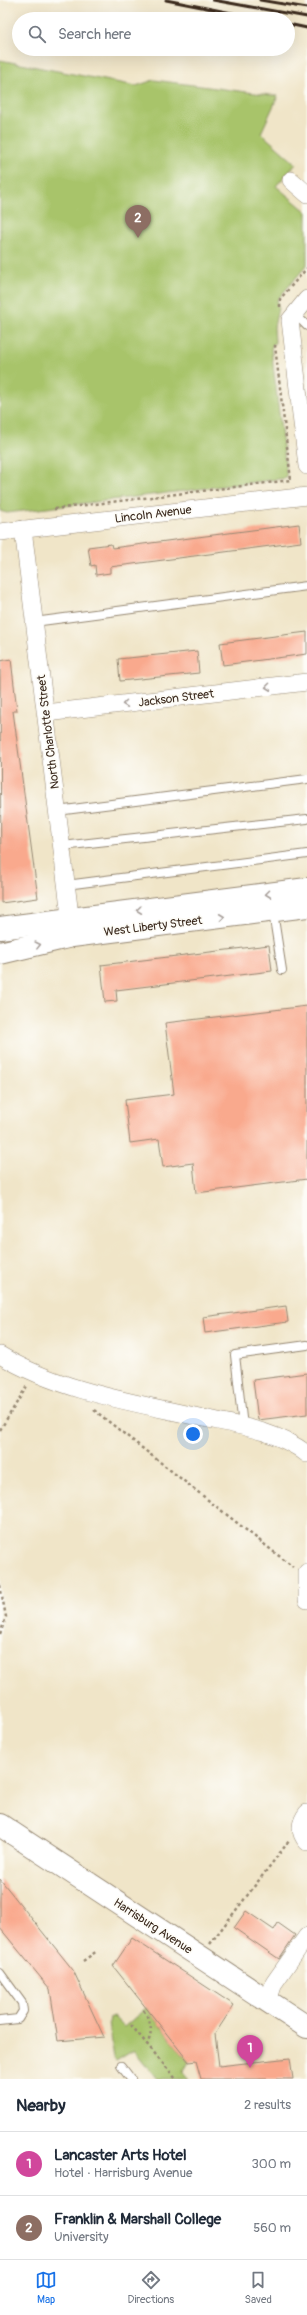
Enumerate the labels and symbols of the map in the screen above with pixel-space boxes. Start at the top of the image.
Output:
pin: 2 [125,205,151,238]
street label: Lincoln Avenue [114,502,192,527]
street label: North Charlotte Street [34,674,63,790]
one-way arrow [265,682,271,691]
street label: Jackson Street [137,686,215,711]
one-way arrow [122,699,128,708]
one-way arrow [265,889,271,898]
one-way arrow [136,905,142,914]
street label: West Liberty Street [103,913,203,940]
one-way arrow [219,913,225,922]
one-way arrow [34,941,41,950]
your location [183,1424,203,1444]
street label: Harrisburg Avenue [110,1895,195,1958]
pin: 1 [237,2035,263,2068]

